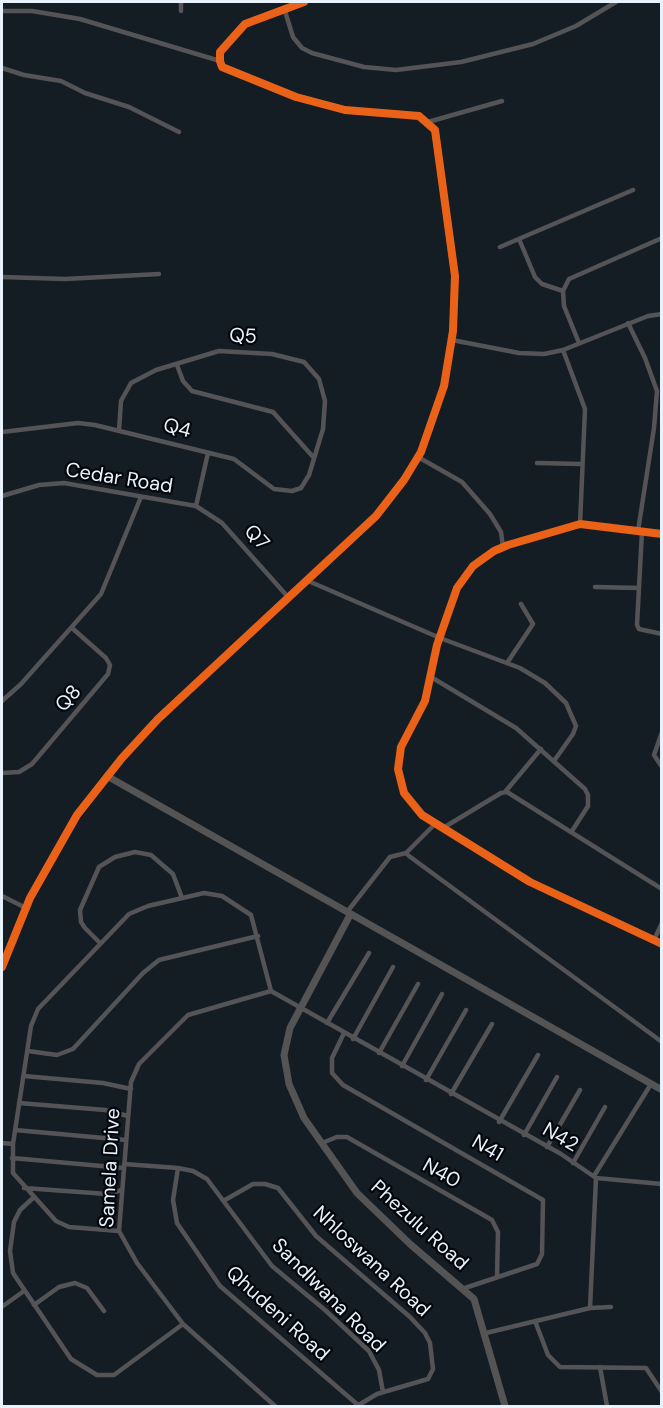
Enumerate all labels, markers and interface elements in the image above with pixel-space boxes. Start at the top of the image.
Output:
street label: Q5 [229,324,257,350]
street label: Q4 [161,414,193,444]
street label: Cedar Road [64,459,174,499]
street label: Q7 [238,520,274,556]
street label: Q8 [51,681,87,717]
street label: Samela Drive [96,1108,126,1228]
street label: N42 [538,1118,582,1158]
street label: N41 [467,1131,507,1167]
street label: N40 [418,1154,464,1194]
street label: Phezulu Road [365,1176,473,1276]
street label: Nhloswana Road [307,1202,435,1322]
street label: Sandlwana Road [266,1234,390,1358]
street label: Qhudeni Road [220,1261,334,1367]

